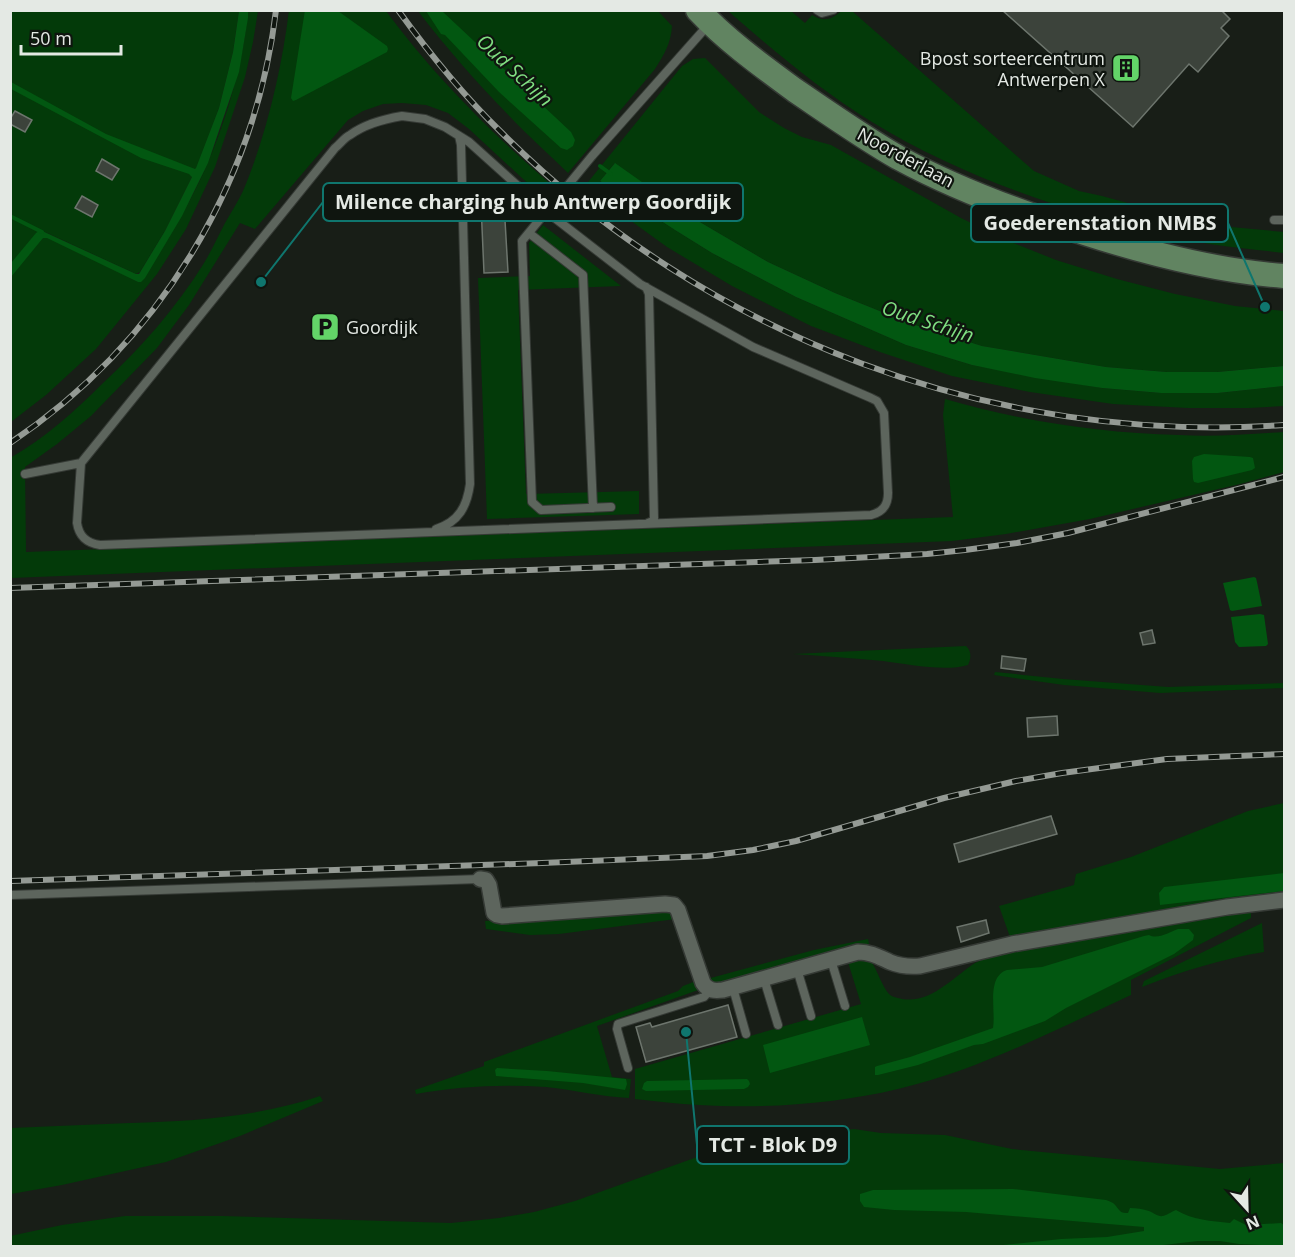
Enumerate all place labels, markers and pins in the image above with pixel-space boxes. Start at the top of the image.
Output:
place label: Bpost sorteercentrum Antwerpen X [920,46,1106,91]
building icon: Bpost sorteercentrum Antwerpen X [1110,52,1142,84]
callout: Milence charging hub Antwerp Goordijk [323,183,743,221]
callout: Goederenstation NMBS [971,204,1228,242]
parking icon: Goordijk [309,311,341,343]
place label: Goordijk [346,315,418,339]
callout: TCT - Blok D9 [697,1126,849,1164]

